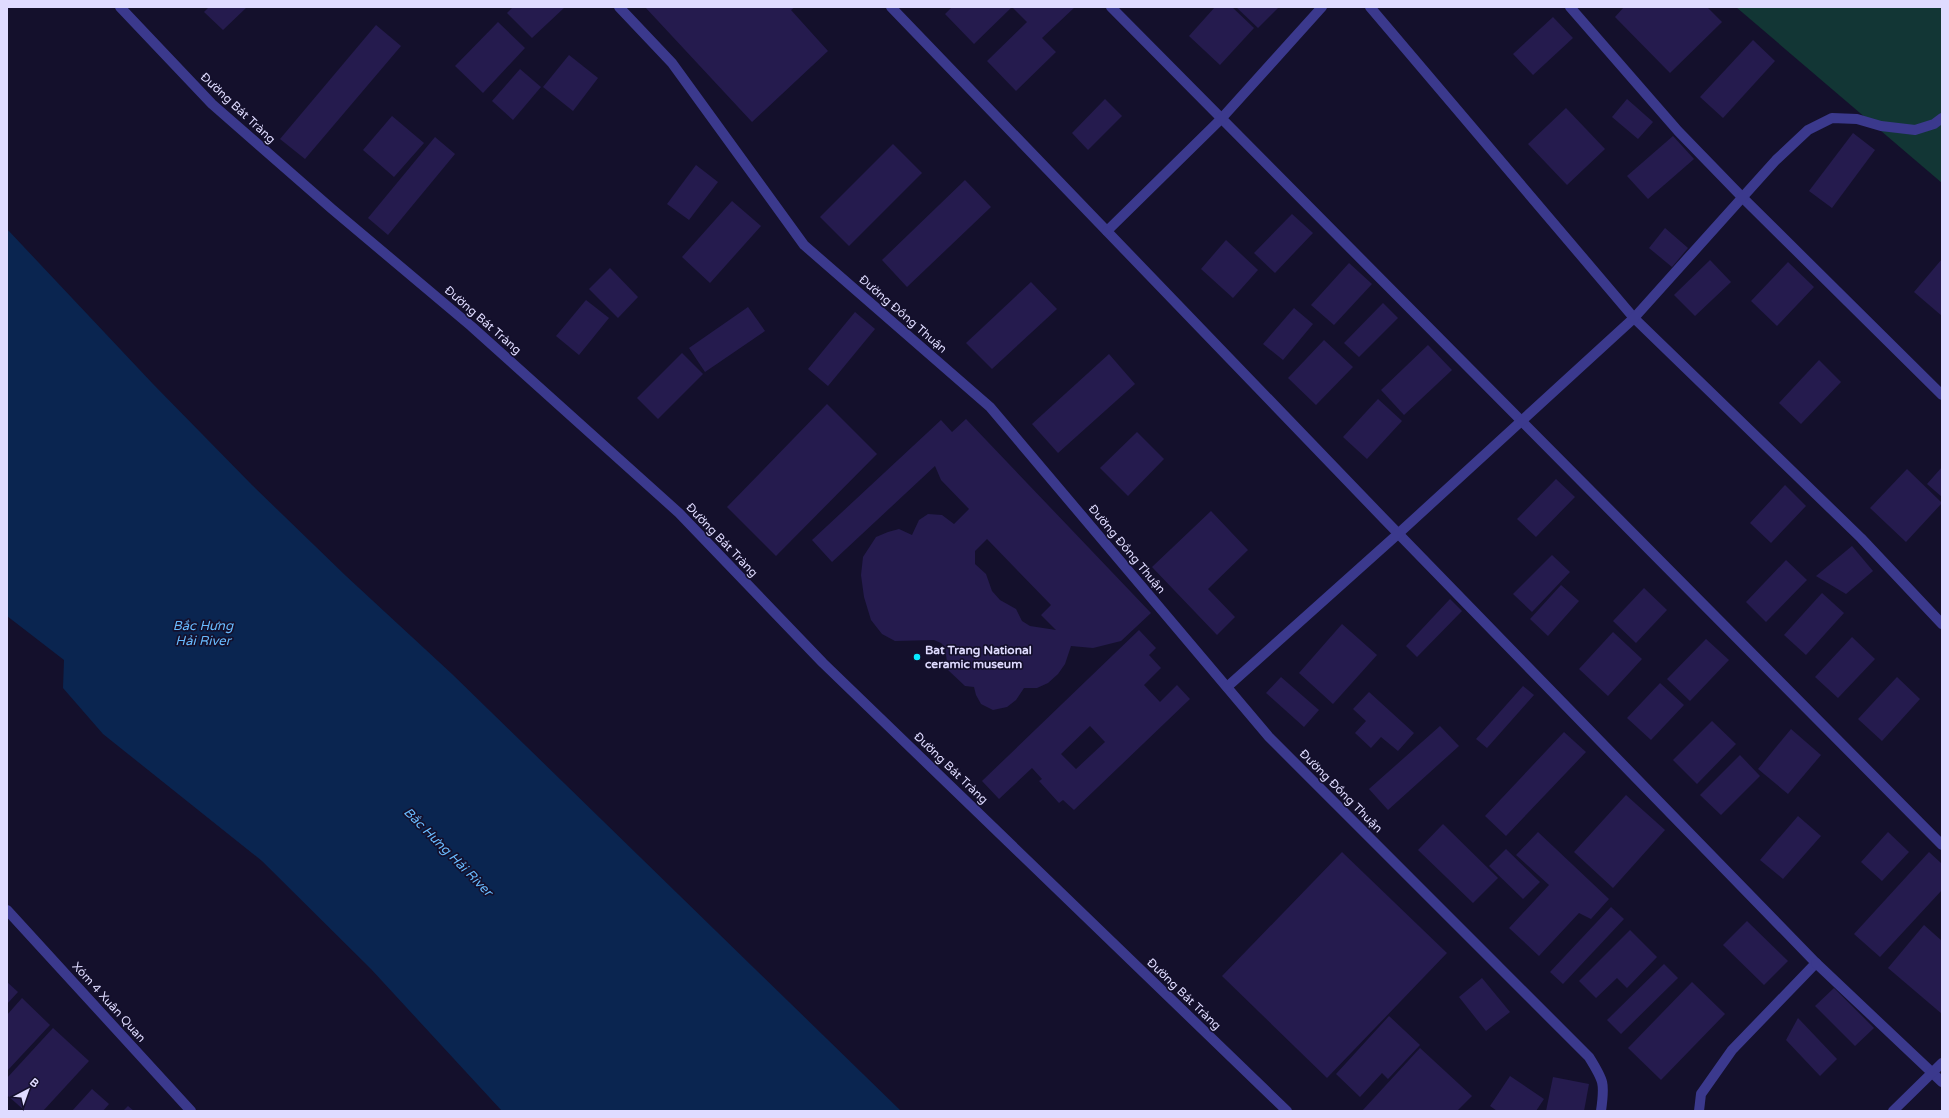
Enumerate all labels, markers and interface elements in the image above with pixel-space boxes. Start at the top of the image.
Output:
street label: Đường Bát Tràng [198,70,278,146]
street label: Đường Đồng Thuận [856,272,950,356]
street label: Đường Bát Tràng [442,283,524,357]
street label: Đường Bát Tràng [683,500,761,580]
street label: Đường Đồng Thuận [1086,502,1168,596]
water label: Bắc Hưng Hải River [173,618,234,649]
place label: Bat Trang National ceramic museum [925,643,1032,671]
marker: Bat Trang National ceramic museum [912,652,922,662]
street label: Đường Bát Tràng [911,729,991,807]
street label: Đường Đồng Thuận [1297,747,1385,835]
water label: Bắc Hưng Hải River [400,804,497,901]
street label: Đường Bát Tràng [1144,955,1224,1033]
street label: Xóm 4 Xuân Quan [69,959,149,1045]
north arrow [8,1070,48,1110]
text: B [27,1075,42,1090]

